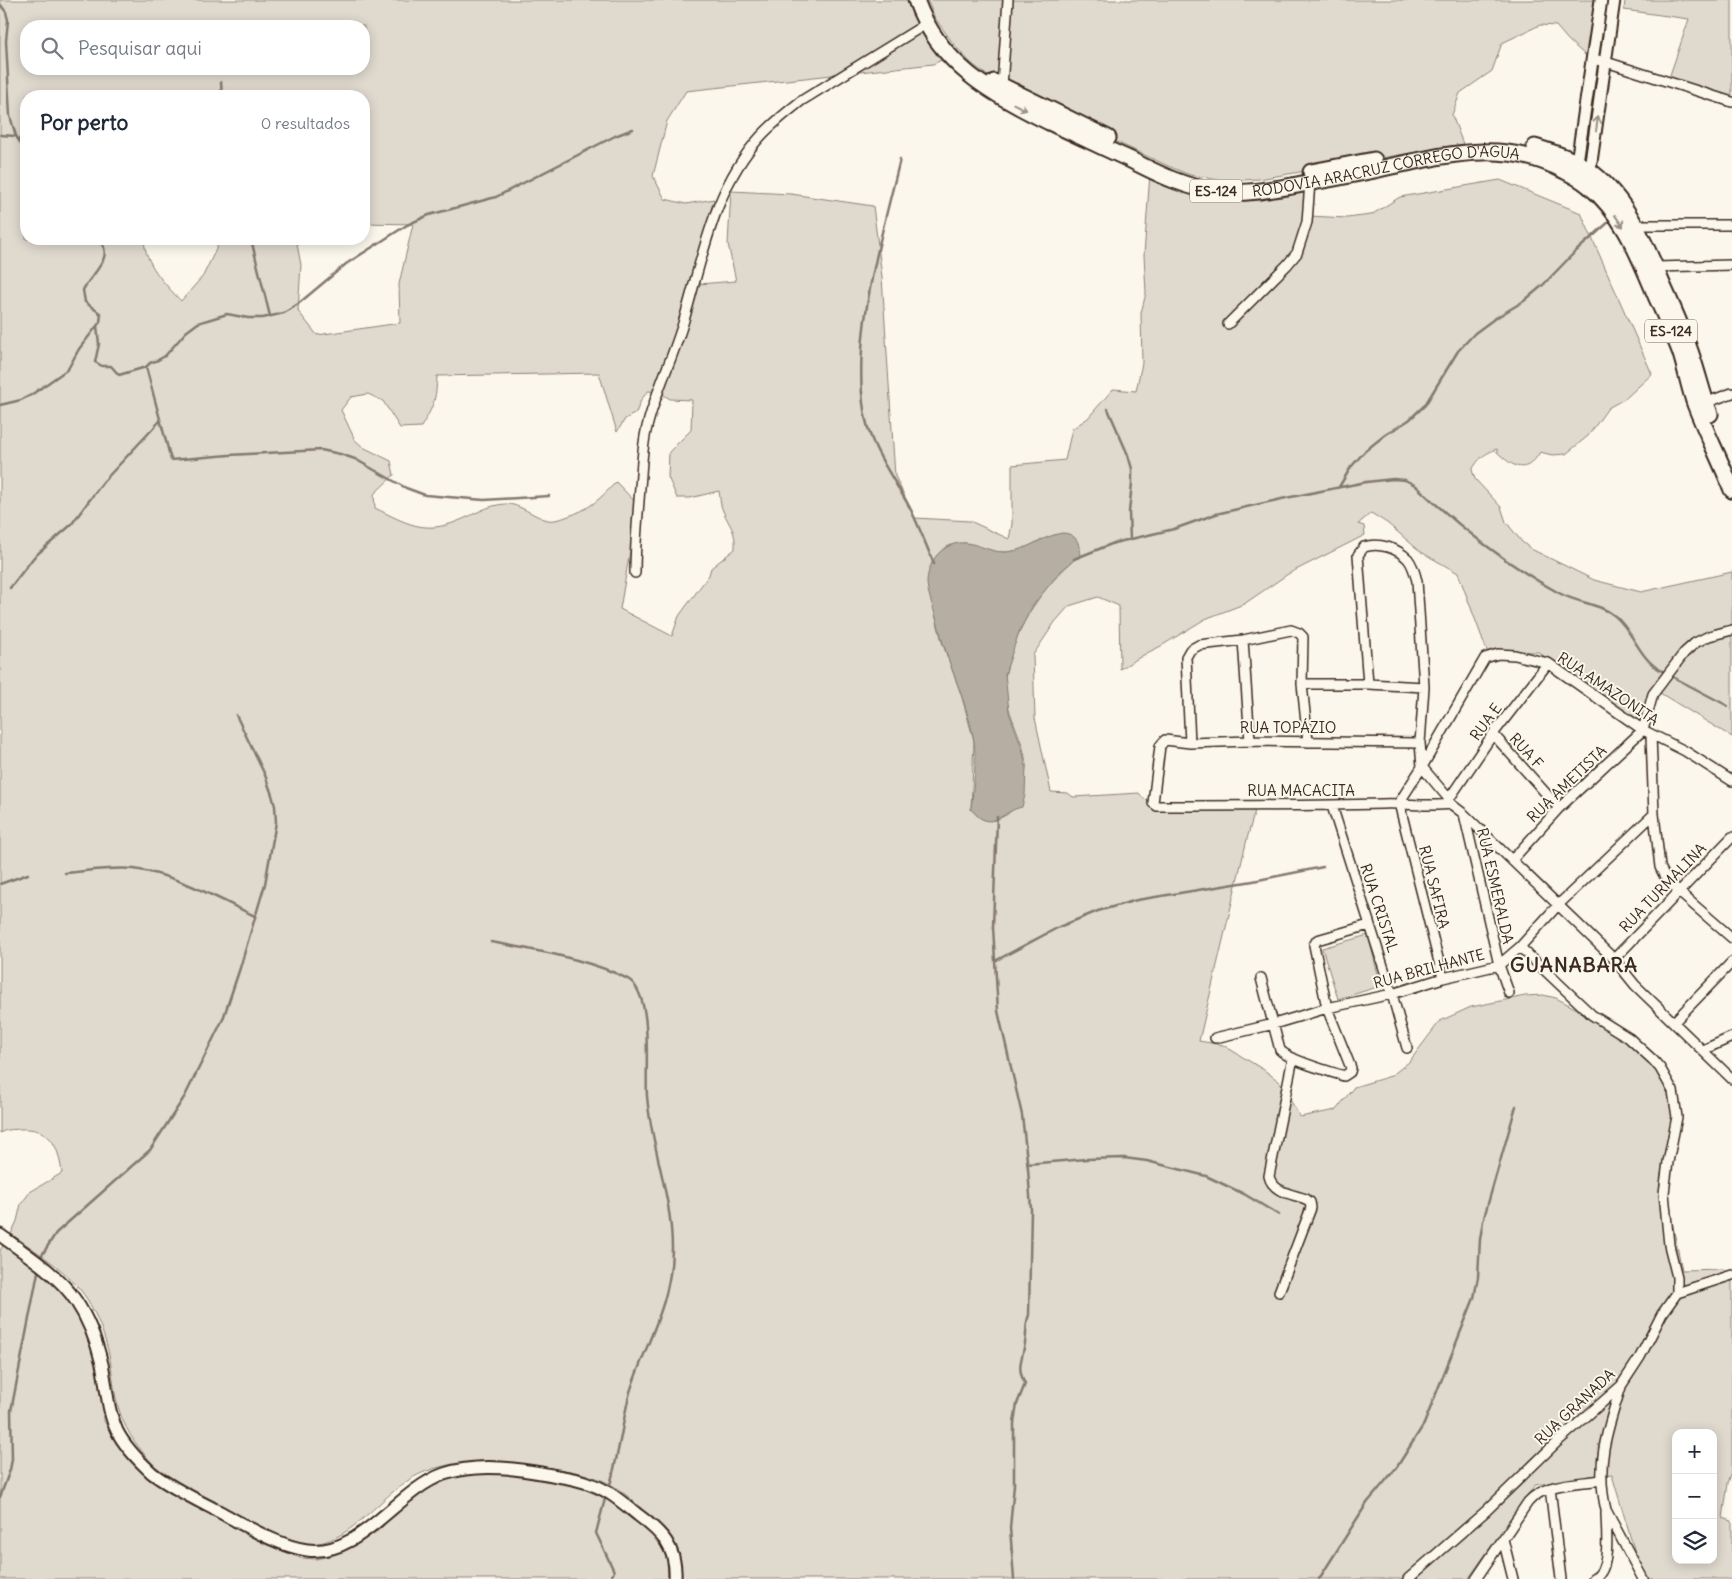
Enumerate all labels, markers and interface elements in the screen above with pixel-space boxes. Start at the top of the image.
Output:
search box [20,20,370,75]
icon: search [38,34,66,62]
text: Pesquisar aqui [78,36,202,60]
one-way arrow [1012,103,1027,113]
text: Por perto [40,109,128,136]
text: 0 resultados [261,113,350,133]
one-way arrow [1592,116,1602,132]
street label: RODOVIA ARACRUZ CÓRREGO D'ÁGUA [1251,142,1522,201]
road number: ES-124 [1190,180,1242,202]
one-way arrow [1614,213,1624,227]
road number: ES-124 [1645,320,1697,342]
street label: RUA AMAZONITA [1554,648,1663,730]
street label: RUA E [1466,699,1506,744]
street label: RUA TOPÁZIO [1240,718,1336,737]
street label: RUA F [1505,729,1548,773]
street label: RUA AMETISTA [1523,741,1611,826]
street label: RUA MACACITA [1247,781,1355,800]
street label: RUA ESMERALDA [1473,826,1518,946]
street label: RUA TURMALINA [1615,839,1710,936]
street label: RUA SAFIRA [1415,843,1454,931]
street label: RUA CRISTAL [1356,861,1403,955]
street label: RUA BRILHANTE [1371,944,1487,993]
district label: GUANABARA [1510,952,1638,977]
street label: RUA GRANADA [1530,1364,1619,1449]
map controls [1672,1429,1717,1564]
button: + [1672,1429,1717,1474]
button: − [1672,1474,1717,1519]
button: layers [1672,1519,1717,1564]

